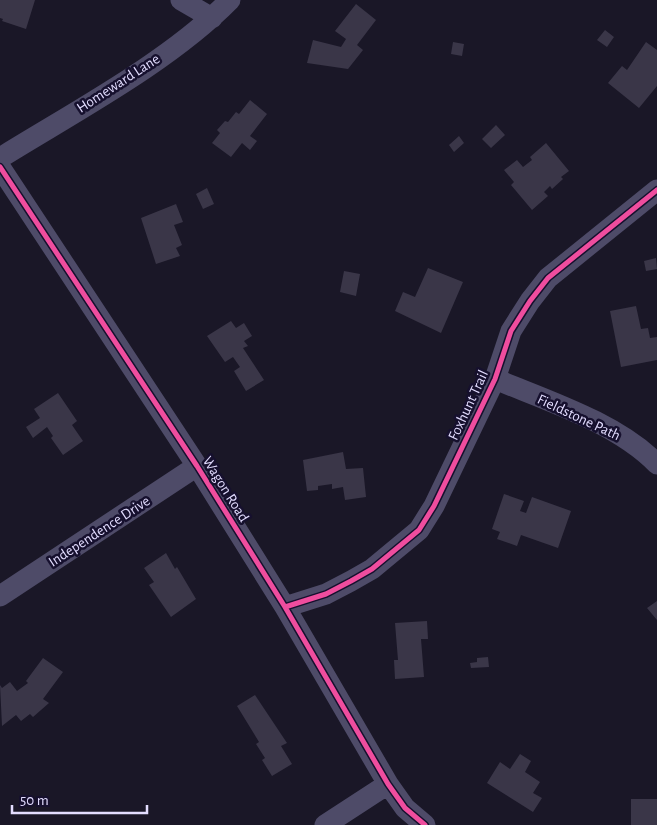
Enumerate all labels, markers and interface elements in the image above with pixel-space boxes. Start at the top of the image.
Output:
street label: Homeward Lane [74,51,162,116]
street label: Foxhunt Trail [446,368,491,442]
street label: Fieldstone Path [535,392,623,443]
street label: Wagon Road [200,454,252,525]
street label: Independence Drive [46,493,153,570]
scale bar [12,782,148,814]
text: 50 m [20,793,49,808]

